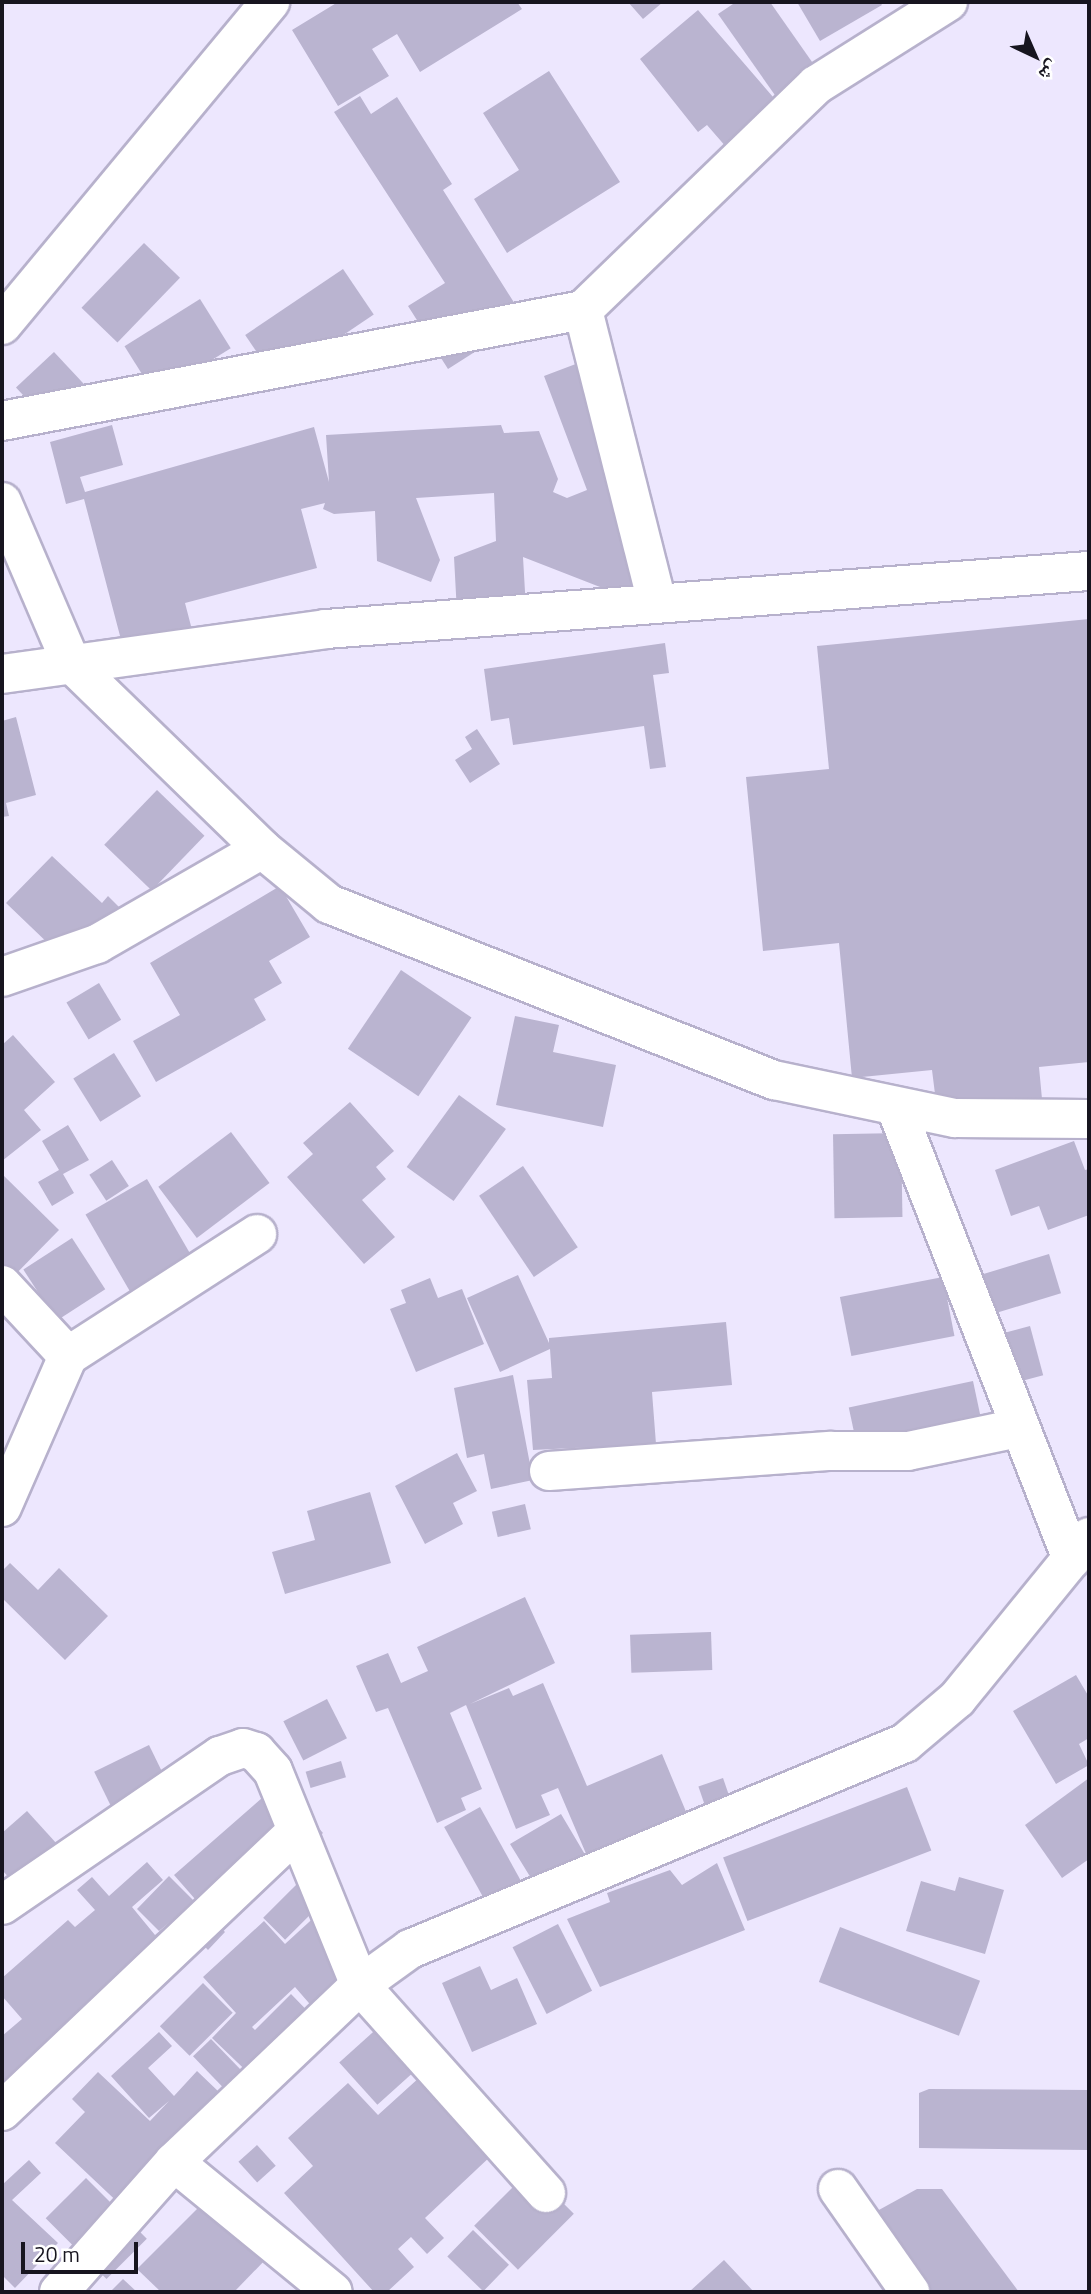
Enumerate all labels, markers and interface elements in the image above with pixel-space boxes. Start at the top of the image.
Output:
north arrow [1000,21,1070,91]
text: ش [1033,54,1067,89]
scale bar [24,2228,142,2272]
text: 20 m [34,2238,80,2270]

